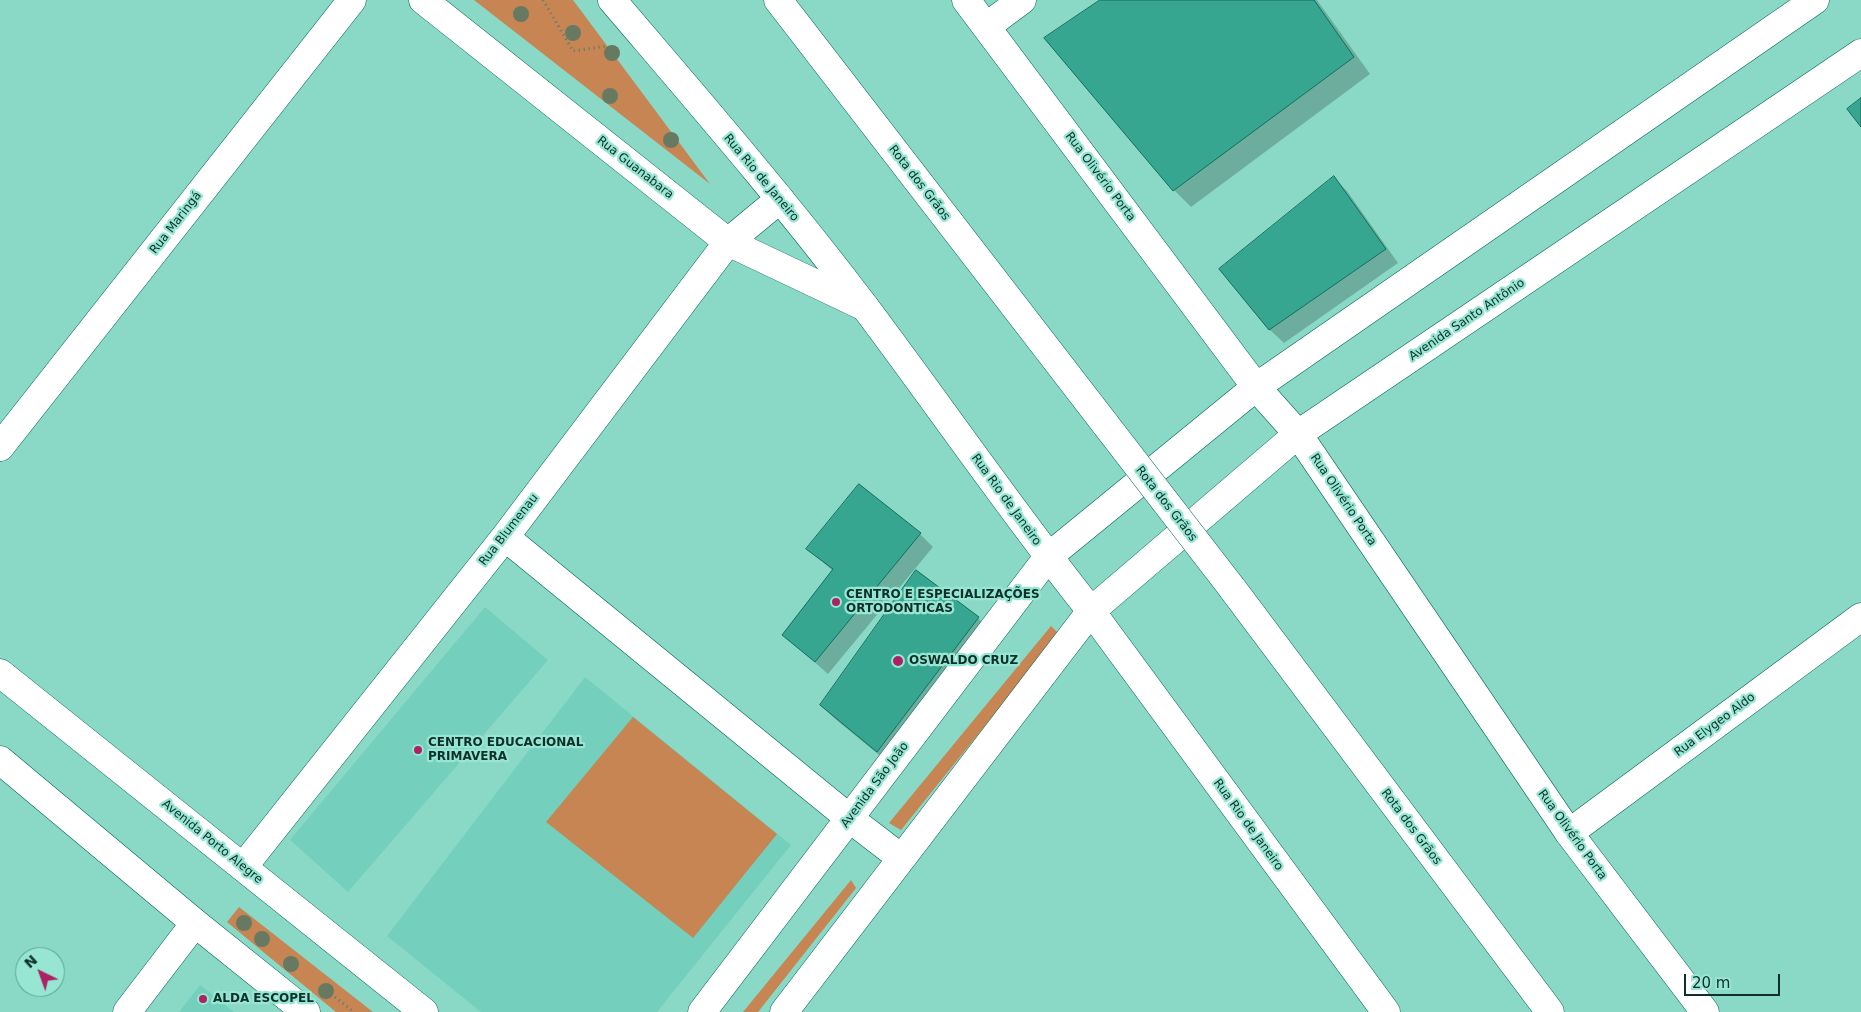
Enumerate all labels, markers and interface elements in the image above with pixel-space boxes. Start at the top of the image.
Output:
street label: Rua Olivério Porta [1062,130,1138,224]
street label: Rua Rio de Janeiro [720,131,802,225]
street label: Rua Guanabara [594,134,676,202]
street label: Rota dos Grãos [885,143,953,223]
street label: Rua Maringá [147,189,205,257]
street label: Avenida Santo Antônio [1406,276,1528,364]
street label: Rua Rio de Janeiro [968,451,1044,549]
street label: Rua Olivério Porta [1307,451,1379,549]
street label: Rota dos Grãos [1132,464,1200,544]
street label: Rua Blumenau [476,491,542,569]
place label: CENTRO E ESPECIALIZAÇÕES ORTODONTICAS [846,588,1040,616]
marker: CENTRO E ESPECIALIZAÇÕES ORTODONTICAS [830,596,842,608]
marker: OSWALDO CRUZ [891,654,905,668]
place label: OSWALDO CRUZ [909,654,1018,668]
street label: Rua Elygeo Aldo [1672,690,1758,760]
place label: CENTRO EDUCACIONAL PRIMAVERA [428,736,583,764]
street label: Avenida São João [838,739,912,831]
marker: CENTRO EDUCACIONAL PRIMAVERA [412,744,424,756]
street label: Rua Rio de Janeiro [1210,776,1286,874]
street label: Rota dos Grãos [1378,786,1444,868]
street label: Rua Olivério Porta [1535,787,1609,883]
street label: Avenida Porto Alegre [159,797,265,887]
north arrow [15,947,65,997]
text: N [21,952,40,971]
scale bar [1686,964,1782,996]
text: 20 m [1692,974,1730,992]
place label: ALDA ESCOPEL [213,992,314,1006]
marker: ALDA ESCOPEL [197,993,209,1005]

